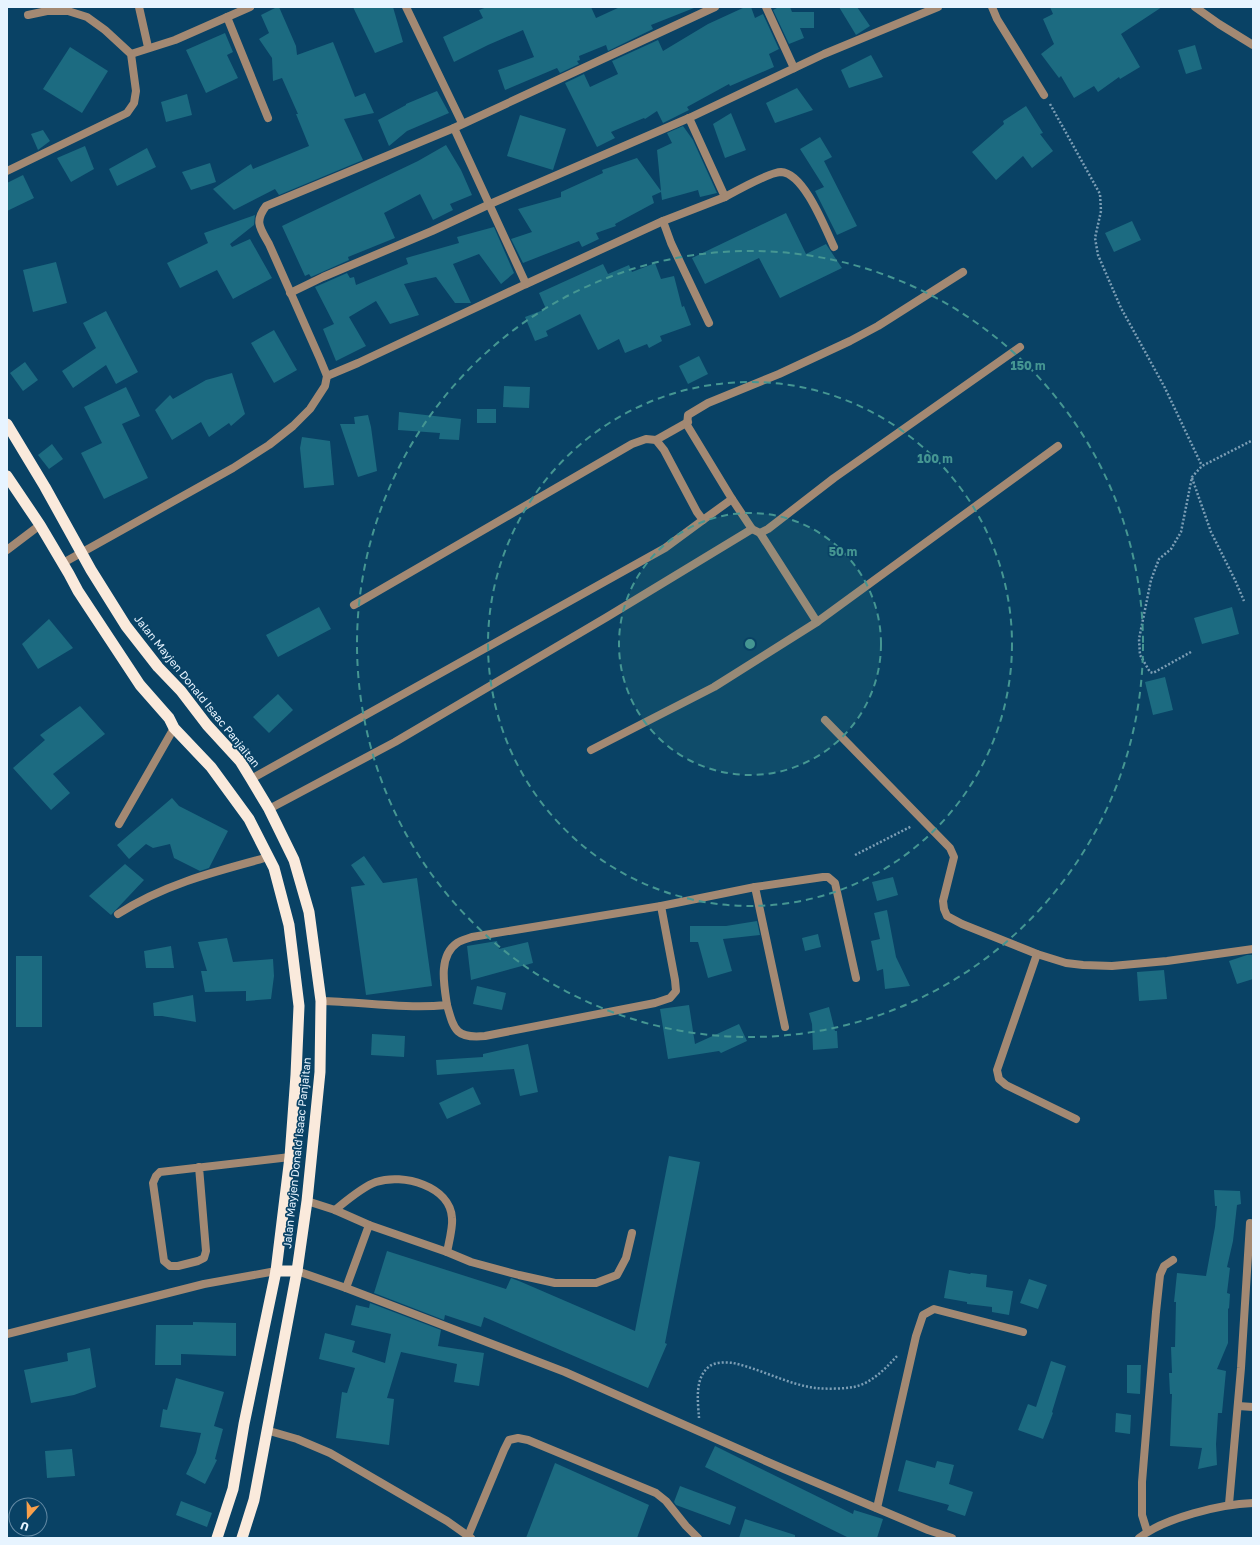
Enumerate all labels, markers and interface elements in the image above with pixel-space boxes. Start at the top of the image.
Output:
text: 150 m [1011,358,1045,373]
text: 100 m [917,451,953,466]
text: 50 m [829,544,857,559]
street label: Jalan Mayjen Donald Isaac Panjaitan [132,612,263,769]
centre of rings [743,637,757,651]
street label: Jalan Mayjen Donald Isaac Panjaitan [280,1057,313,1249]
north arrow [8,1497,48,1537]
text: U [18,1519,30,1534]

